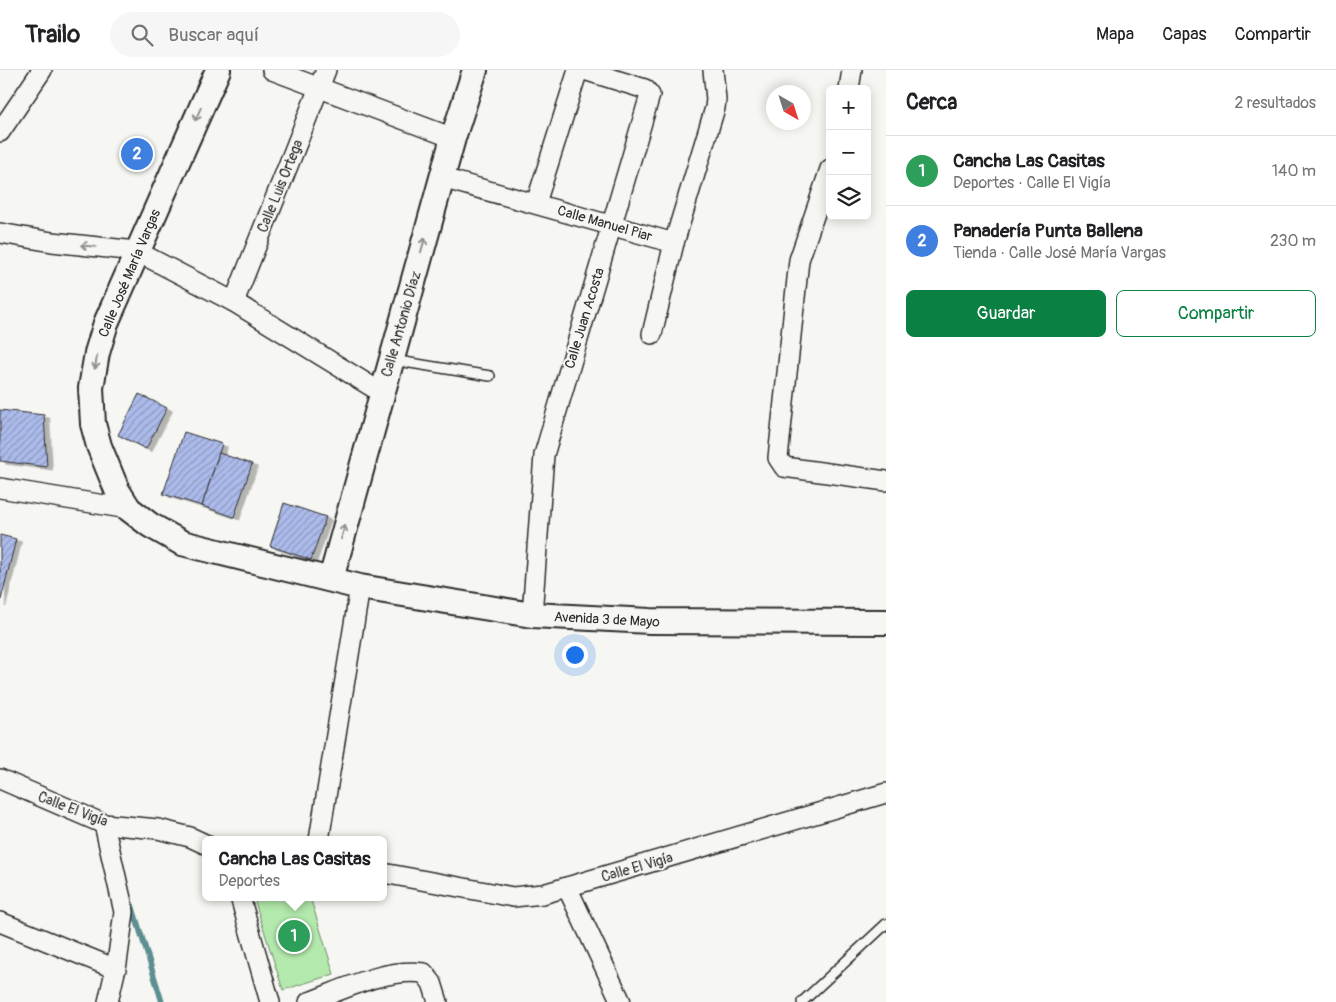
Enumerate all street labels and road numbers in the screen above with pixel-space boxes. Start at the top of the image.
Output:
street label: Calle Luis Ortega [254,137,307,235]
street label: Calle Manuel Piar [555,202,654,245]
street label: Calle José María Vargas [95,206,164,340]
street label: Calle Juan Acosta [561,266,608,371]
street label: Calle Antonio Díaz [378,269,425,379]
street label: Avenida 3 de Mayo [554,608,661,631]
street label: Calle El Vigía [35,788,110,831]
street label: Calle El Vigía [599,849,675,886]

